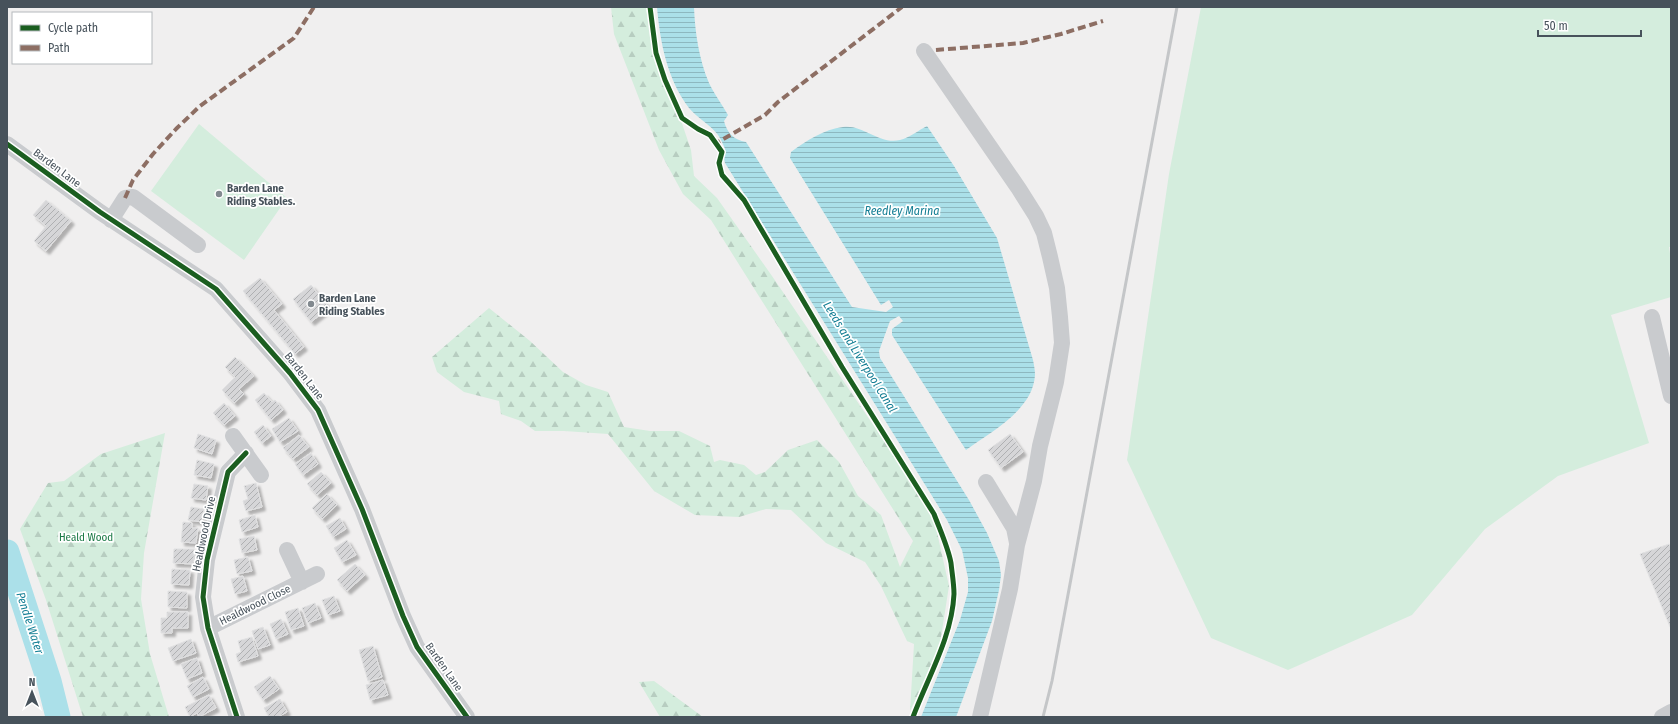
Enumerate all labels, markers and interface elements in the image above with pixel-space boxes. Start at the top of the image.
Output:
legend [12,12,152,64]
scale bar [1538,12,1641,38]
text: 50 m [1544,19,1568,33]
text: Cycle path [48,21,98,35]
text: Path [48,41,70,55]
street label: Barden Lane [31,146,83,190]
place label: Barden Lane Riding Stables. [227,182,296,208]
marker: Barden Lane Riding Stables. [214,189,224,199]
water label: Reedley Marina [864,204,940,218]
place label: Barden Lane Riding Stables [319,292,385,318]
marker: Barden Lane Riding Stables [306,299,316,309]
water label: Leeds and Liverpool Canal [820,299,900,415]
street label: Barden Lane [282,350,326,402]
street label: Healdwood Drive [190,495,218,573]
park label: Heald Wood [59,531,113,544]
street label: Healdwood Close [217,582,293,628]
water label: Pendle Water [13,590,47,656]
street label: Barden Lane [423,640,465,694]
north arrow [12,672,52,712]
text: N [29,676,35,689]

